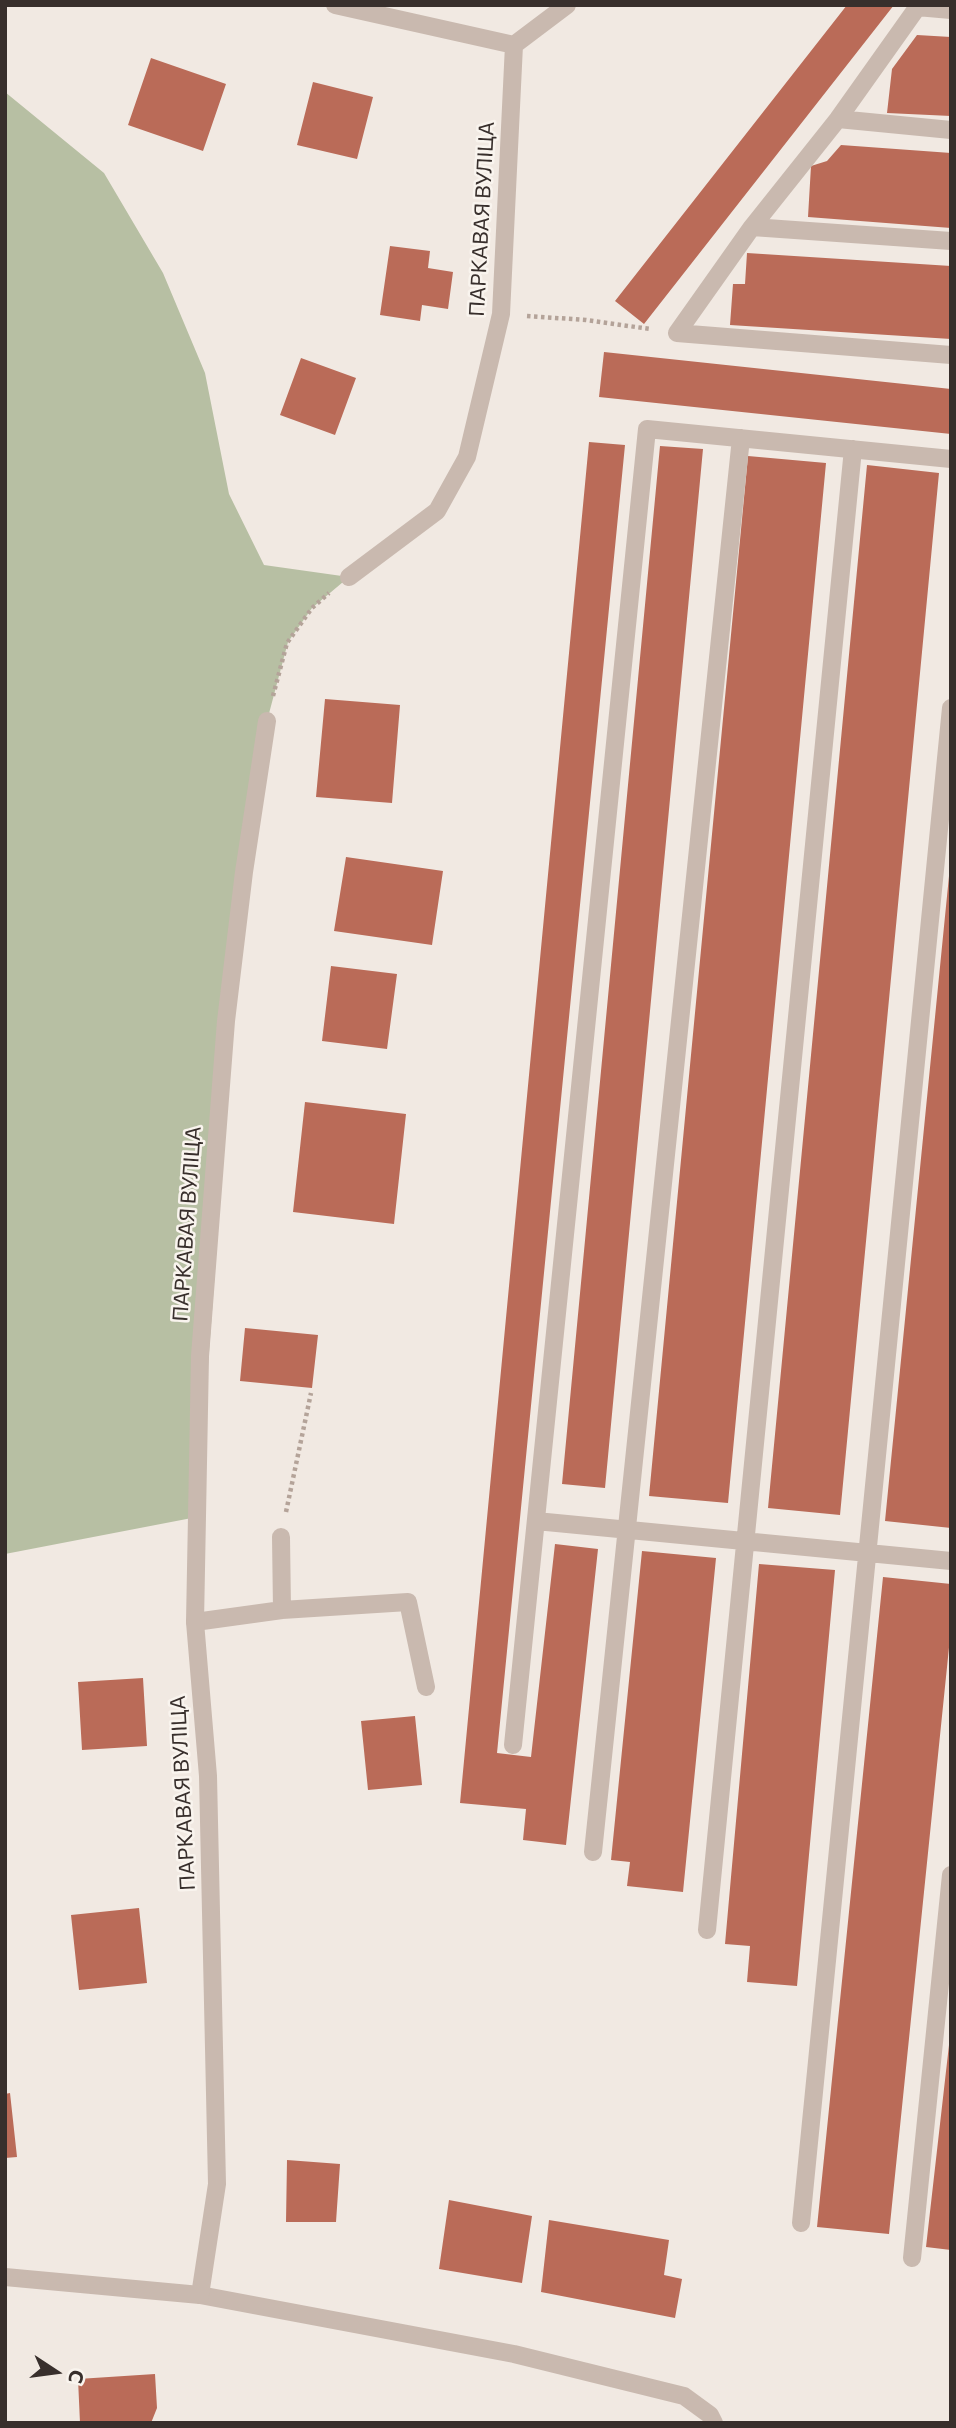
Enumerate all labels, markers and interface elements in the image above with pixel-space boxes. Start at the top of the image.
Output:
street label: ПАРКАВАЯ ВУЛІЦА [464,121,500,317]
street label: ПАРКАВАЯ ВУЛІЦА [168,1126,206,1322]
street label: ПАРКАВАЯ ВУЛІЦА [165,1695,201,1891]
north arrow [21,2337,91,2407]
text: С [64,2368,90,2386]

